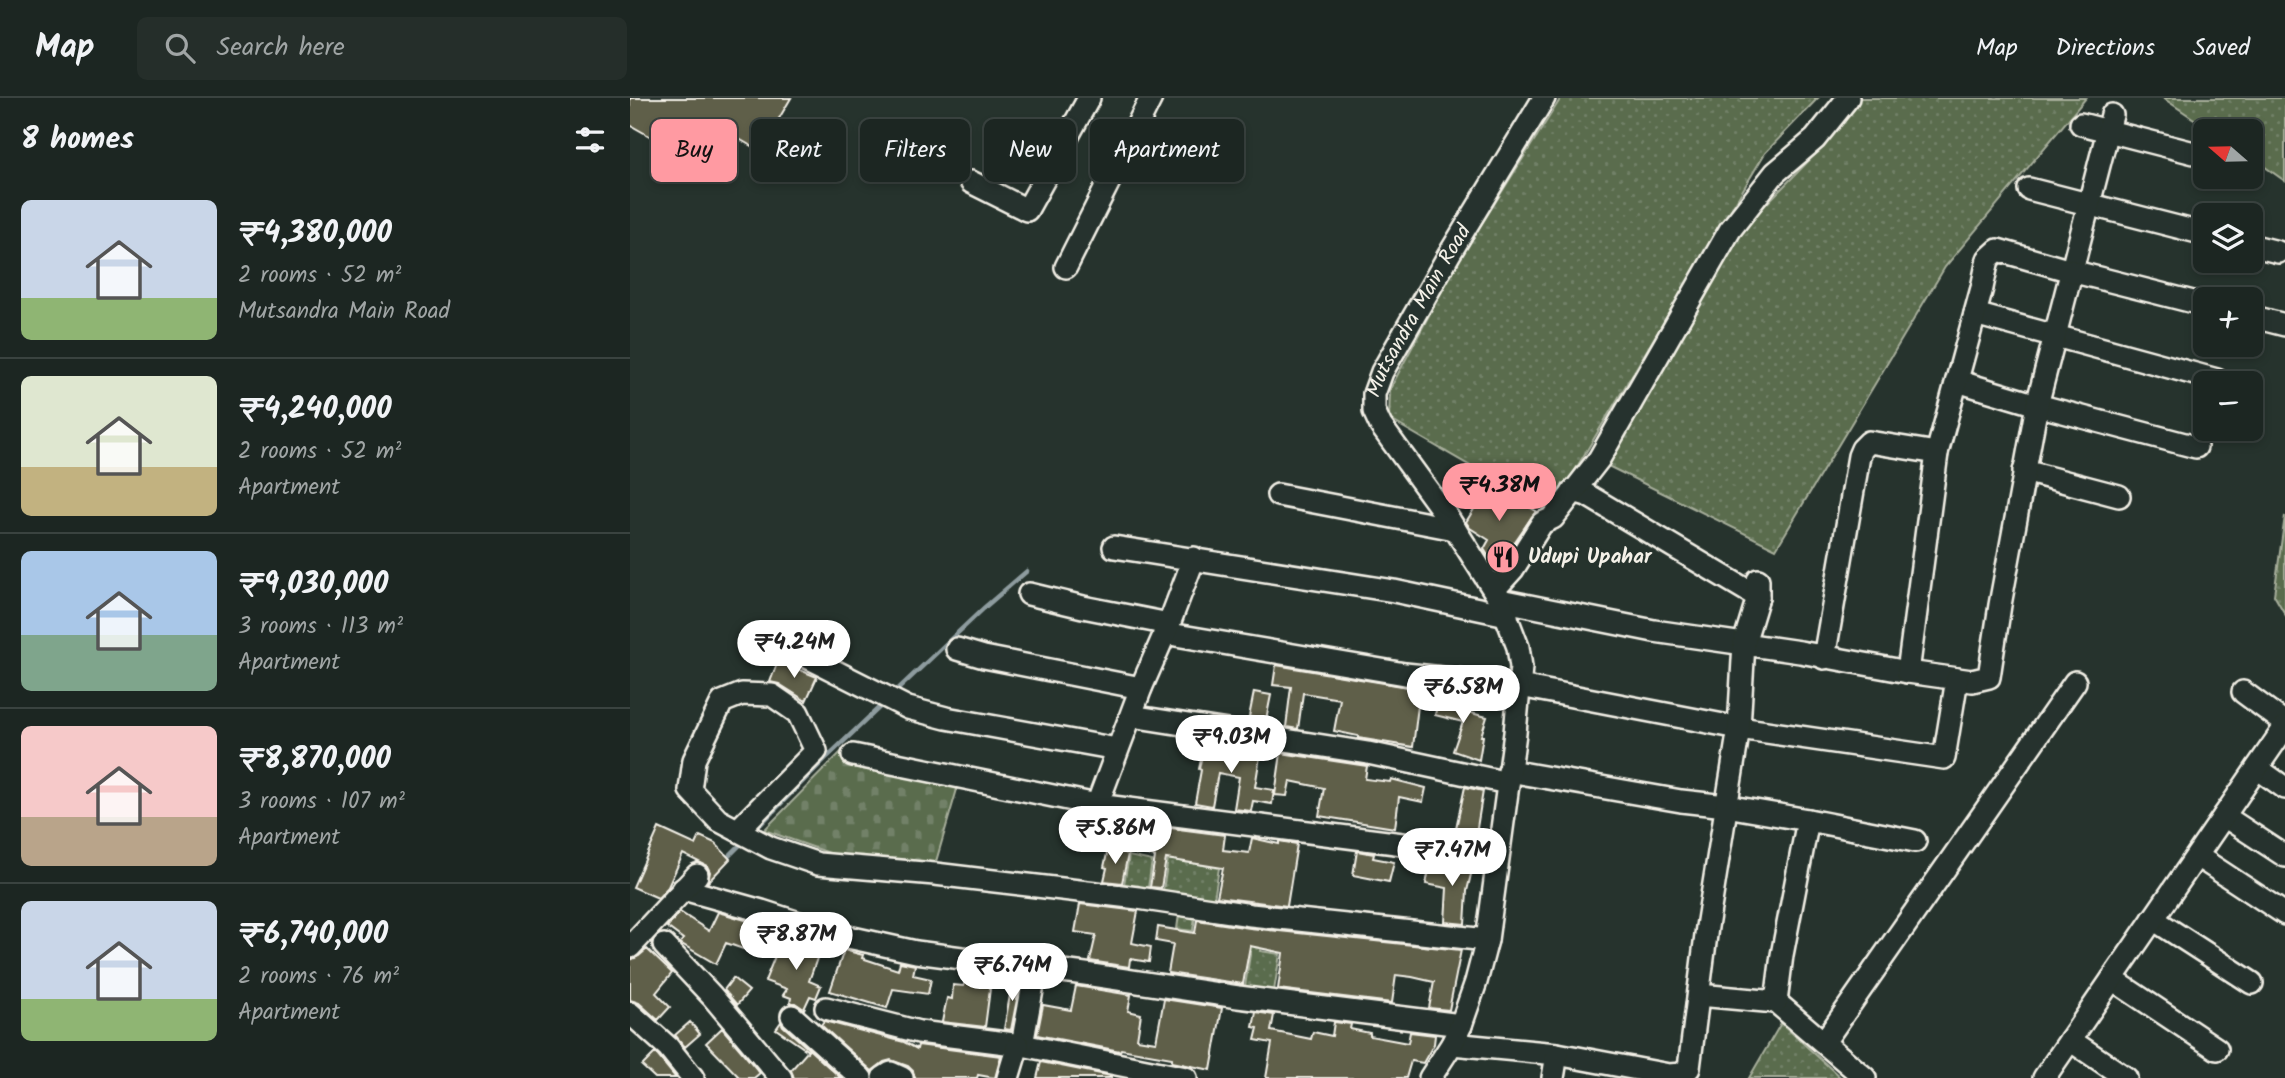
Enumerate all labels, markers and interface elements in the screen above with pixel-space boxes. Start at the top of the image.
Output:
search box [137,17,627,80]
text: Map [35,22,95,75]
text: Search here [217,27,345,69]
icon: search [161,29,199,67]
text: Map [1976,29,2018,68]
text: Directions [2056,29,2155,68]
text: Saved [2193,29,2250,68]
text: 8 homes [21,116,134,164]
chip: Buy [651,119,737,182]
chip: Rent [751,119,846,182]
chip: Filters [860,119,970,182]
chip: New [984,119,1076,182]
chip: Apartment [1090,119,1244,182]
north arrow [2193,119,2263,189]
map controls [2193,119,2263,441]
icon: filters [571,121,609,159]
button: layers [2193,203,2263,273]
text: ₹4,380,000 [238,210,392,258]
street label: Mutsandra Main Road [1358,218,1480,402]
icon: home [77,228,161,312]
text: 2 rooms · 52 m² [238,258,401,294]
button: + [2193,287,2263,357]
text: Mutsandra Main Road [238,294,450,330]
button: − [2193,371,2263,441]
text: ₹4,240,000 [238,386,392,434]
icon: home [77,404,161,488]
text: 2 rooms · 52 m² [238,434,401,470]
pin: ₹4.38M [1442,464,1556,523]
text: ₹4.38M [1458,468,1540,504]
text: Apartment [238,470,340,506]
restaurant icon: Udupi Upahar [1484,538,1522,576]
place label: Udupi Upahar [1528,541,1653,574]
text: ₹9,030,000 [238,561,388,609]
icon: home [77,579,161,663]
text: 3 rooms · 113 m² [238,609,403,645]
pin: ₹4.24M [737,620,851,680]
text: ₹4.24M [753,625,835,661]
text: Apartment [238,645,340,681]
pin: ₹6.58M [1406,666,1520,725]
text: ₹6.58M [1423,670,1503,706]
pin: ₹9.03M [1174,716,1288,775]
text: ₹9.03M [1192,720,1270,756]
text: ₹8,870,000 [238,736,391,784]
icon: home [77,754,161,838]
text: 3 rooms · 107 m² [238,784,405,820]
pin: ₹5.86M [1058,806,1172,866]
text: ₹5.86M [1075,811,1155,847]
text: Apartment [238,820,340,856]
pin: ₹7.47M [1395,828,1509,888]
text: ₹7.47M [1413,833,1491,869]
text: ₹6,740,000 [238,911,388,959]
pin: ₹8.87M [739,912,853,972]
text: ₹8.87M [756,917,836,953]
icon: home [77,929,161,1013]
pin: ₹6.74M [955,944,1069,1003]
text: ₹6.74M [973,948,1051,984]
text: 2 rooms · 76 m² [238,959,399,995]
text: Apartment [238,995,340,1031]

